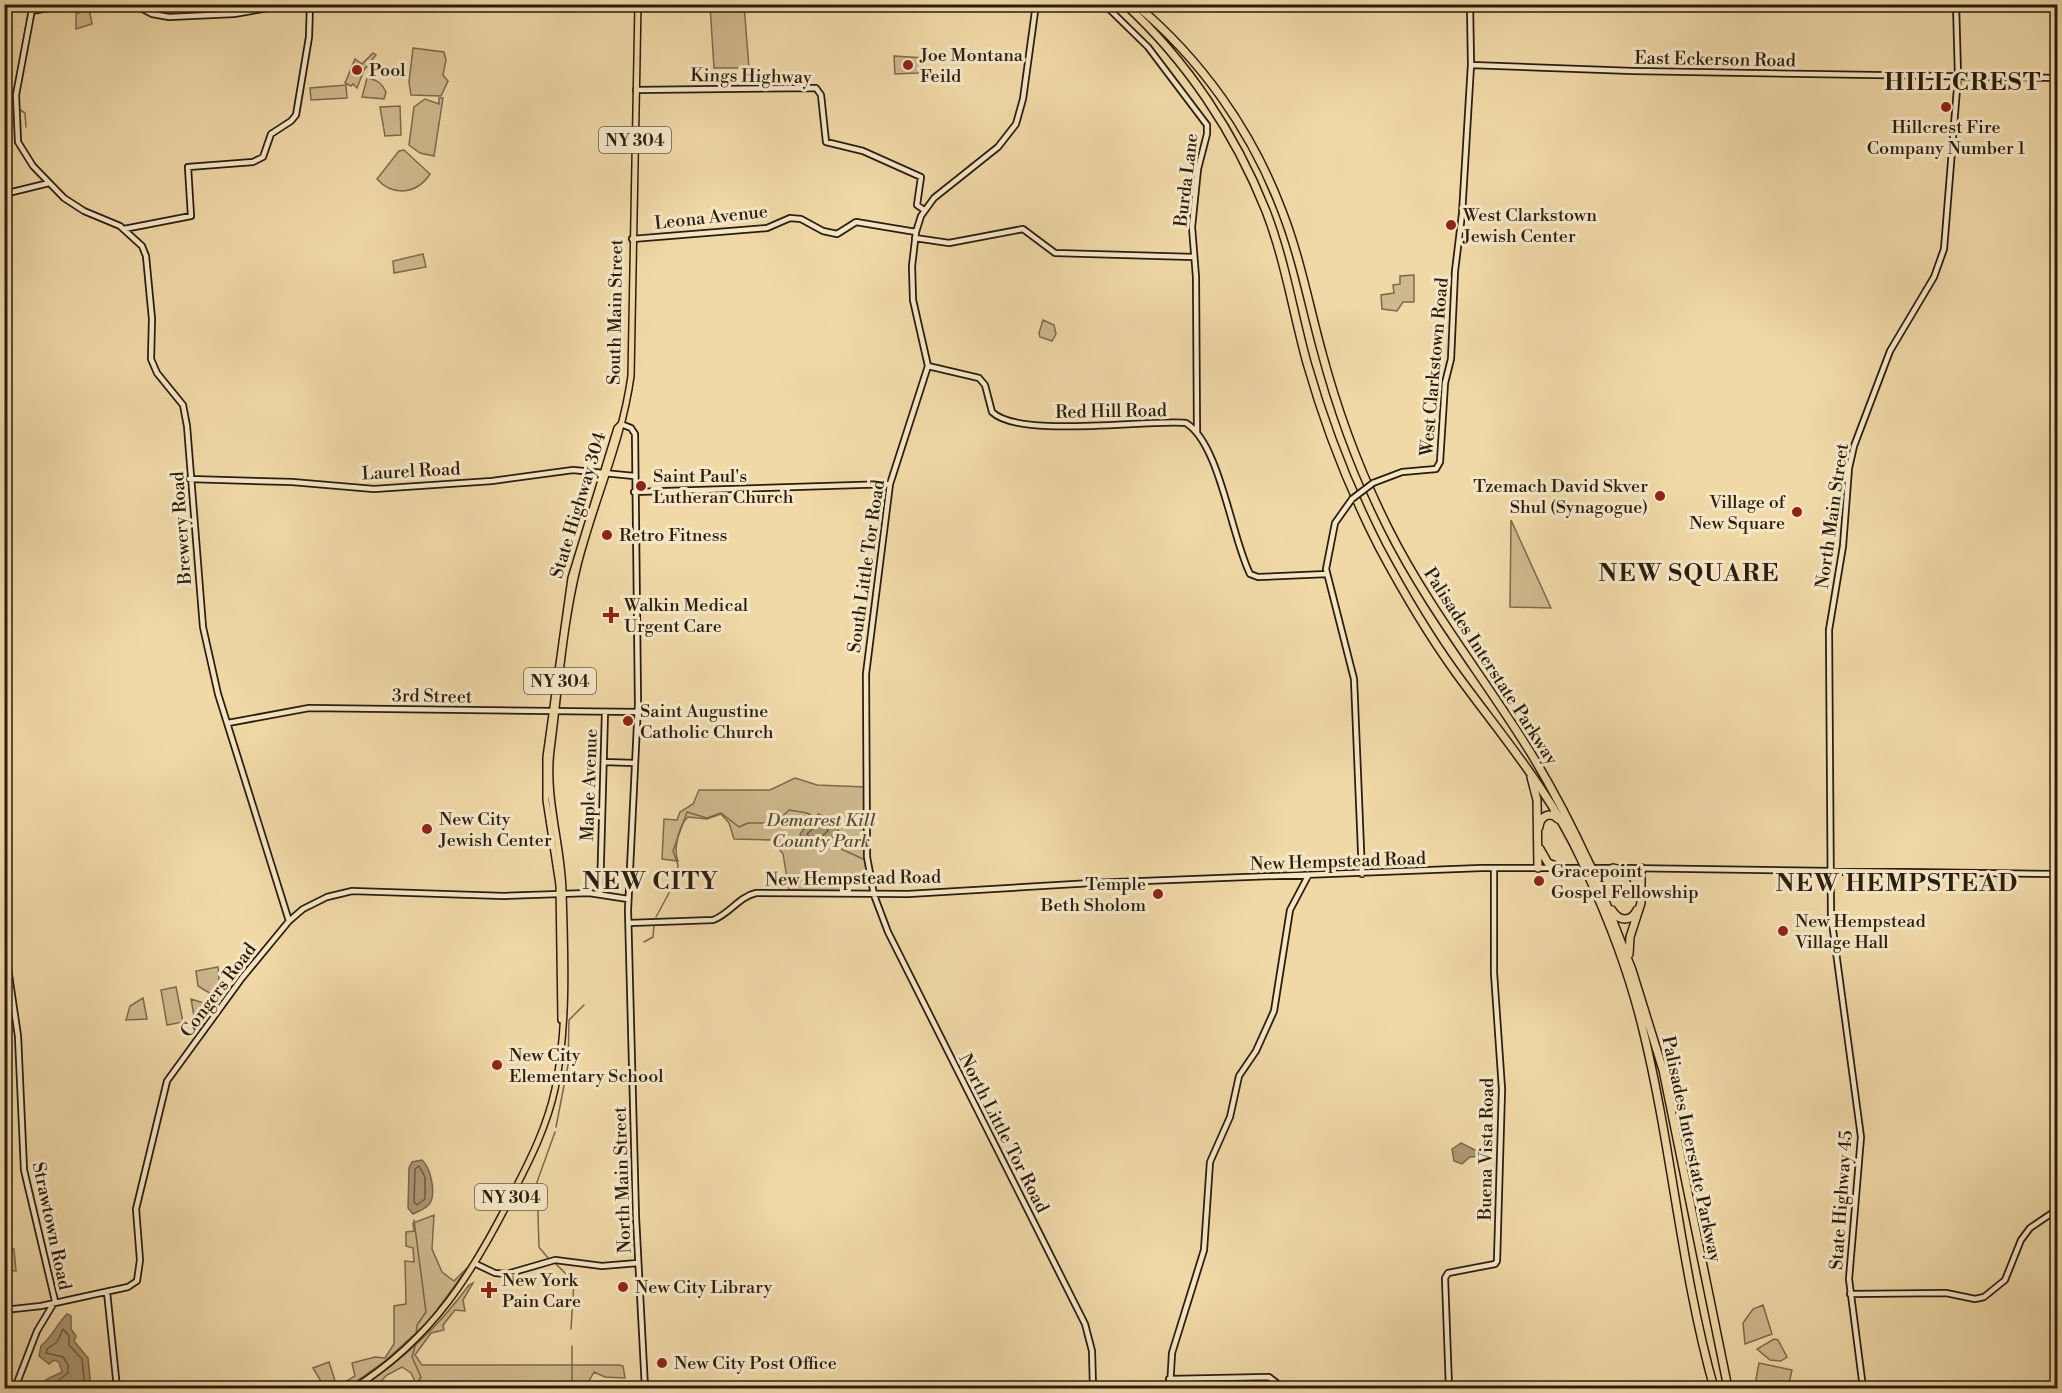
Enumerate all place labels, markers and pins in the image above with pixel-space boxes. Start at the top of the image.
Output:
place label: Joe Montana Feild [919,44,1024,88]
marker: Joe Montana Feild [901,58,915,72]
place label: Pool [369,59,406,82]
marker: Pool [350,63,364,77]
marker: Hillcrest Fire Company Number 1 [1939,100,1953,114]
place label: Hillcrest Fire Company Number 1 [1867,116,2026,160]
place label: West Clarkstown Jewish Center [1462,204,1597,248]
marker: West Clarkstown Jewish Center [1444,218,1458,232]
place label: Saint Paul's Lutheran Church [653,465,794,509]
place label: Tzemach David Skver Shul (Synagogue) [1473,475,1648,519]
marker: Saint Paul's Lutheran Church [634,479,648,493]
marker: Tzemach David Skver Shul (Synagogue) [1653,489,1667,503]
place label: Village of New Square [1689,491,1786,535]
marker: Village of New Square [1790,505,1804,519]
place label: Retro Fitness [619,524,728,547]
marker: Retro Fitness [600,528,614,542]
place label: Walkin Medical Urgent Care [623,594,749,638]
marker: Walkin Medical Urgent Care [602,606,620,624]
place label: Saint Augustine Catholic Church [640,700,774,744]
marker: Saint Augustine Catholic Church [621,714,635,728]
place label: New City Jewish Center [438,808,552,852]
marker: New City Jewish Center [420,822,434,836]
place label: Gracepoint Gospel Fellowship [1551,860,1699,904]
place label: Temple Beth Sholom [1040,873,1146,917]
marker: Gracepoint Gospel Fellowship [1532,874,1546,888]
marker: Temple Beth Sholom [1151,887,1165,901]
place label: New Hempstead Village Hall [1794,910,1926,954]
marker: New Hempstead Village Hall [1776,924,1790,938]
place label: New City Elementary School [509,1044,664,1088]
marker: New City Elementary School [490,1058,504,1072]
place label: New York Pain Care [502,1269,581,1313]
place label: New City Library [635,1276,773,1299]
marker: New City Library [616,1280,630,1294]
marker: New York Pain Care [480,1281,498,1299]
place label: New City Post Office [674,1352,837,1375]
marker: New City Post Office [655,1356,669,1370]

